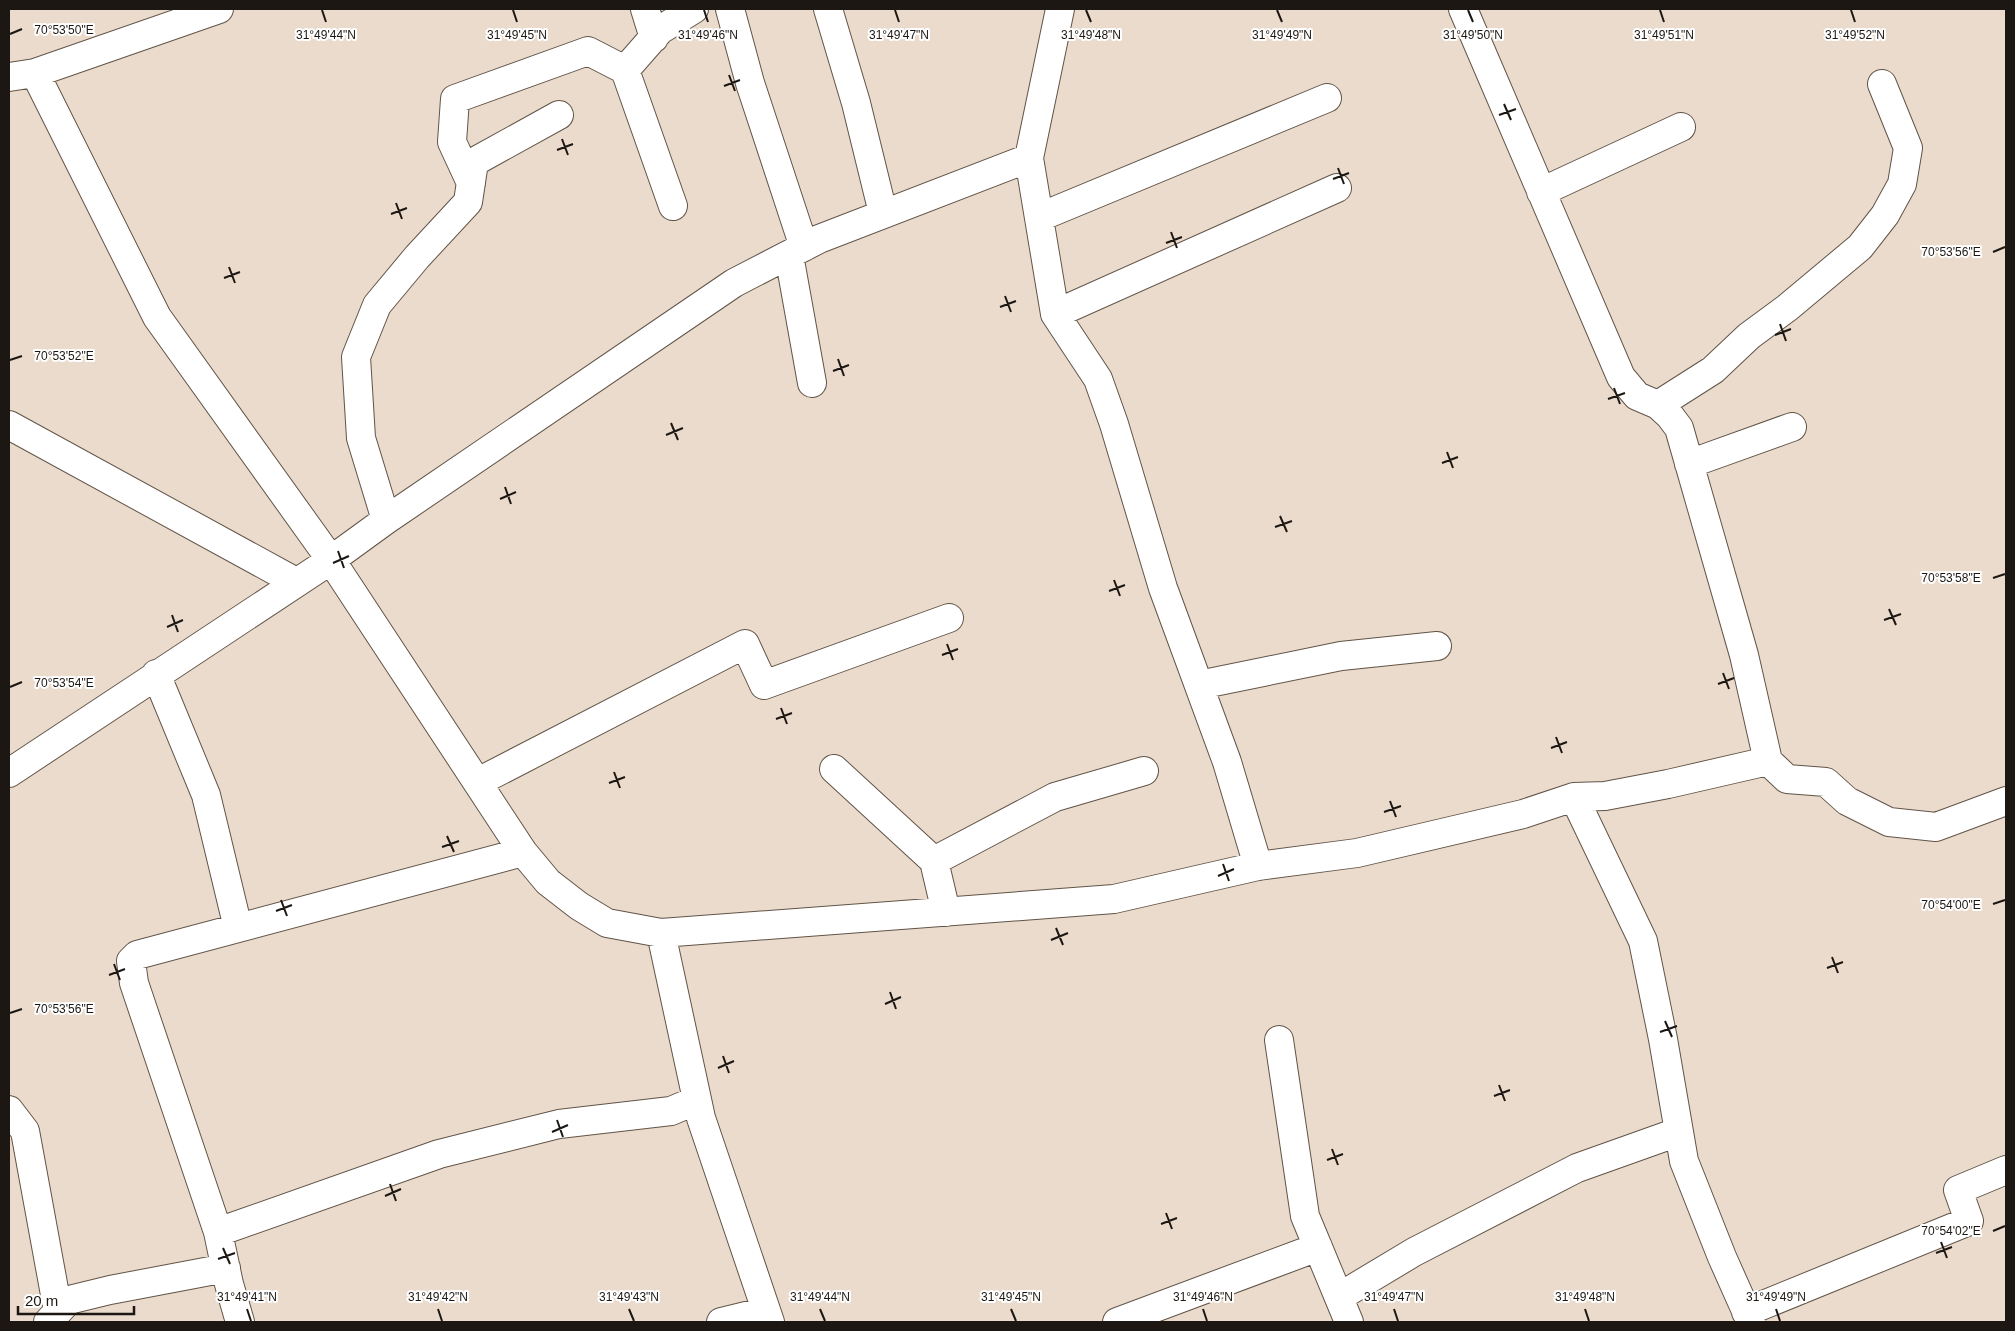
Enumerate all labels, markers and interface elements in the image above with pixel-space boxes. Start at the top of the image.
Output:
text: 70°53'50"E [34,23,94,37]
text: 31°49'44"N [296,28,356,42]
text: 31°49'45"N [487,28,547,42]
text: 31°49'46"N [678,28,738,42]
text: 31°49'47"N [869,28,929,42]
text: 31°49'48"N [1061,28,1121,42]
text: 31°49'49"N [1252,28,1312,42]
text: 31°49'50"N [1443,28,1503,42]
text: 31°49'51"N [1634,28,1694,42]
text: 31°49'52"N [1825,28,1885,42]
text: 70°53'56"E [1921,245,1981,259]
text: 70°53'52"E [34,349,94,363]
text: 70°53'58"E [1921,571,1981,585]
text: 70°53'54"E [34,676,94,690]
text: 70°54'00"E [1921,898,1981,912]
text: 70°53'56"E [34,1002,94,1016]
text: 70°54'02"E [1921,1224,1981,1238]
scale bar [18,1284,134,1316]
text: 31°49'41"N [217,1290,277,1304]
text: 31°49'42"N [408,1290,468,1304]
text: 31°49'43"N [599,1290,659,1304]
text: 31°49'44"N [790,1290,850,1304]
text: 31°49'45"N [981,1290,1041,1304]
text: 31°49'46"N [1173,1290,1233,1304]
text: 31°49'47"N [1364,1290,1424,1304]
text: 31°49'48"N [1555,1290,1615,1304]
text: 31°49'49"N [1746,1290,1806,1304]
text: 20 m [25,1292,58,1309]

